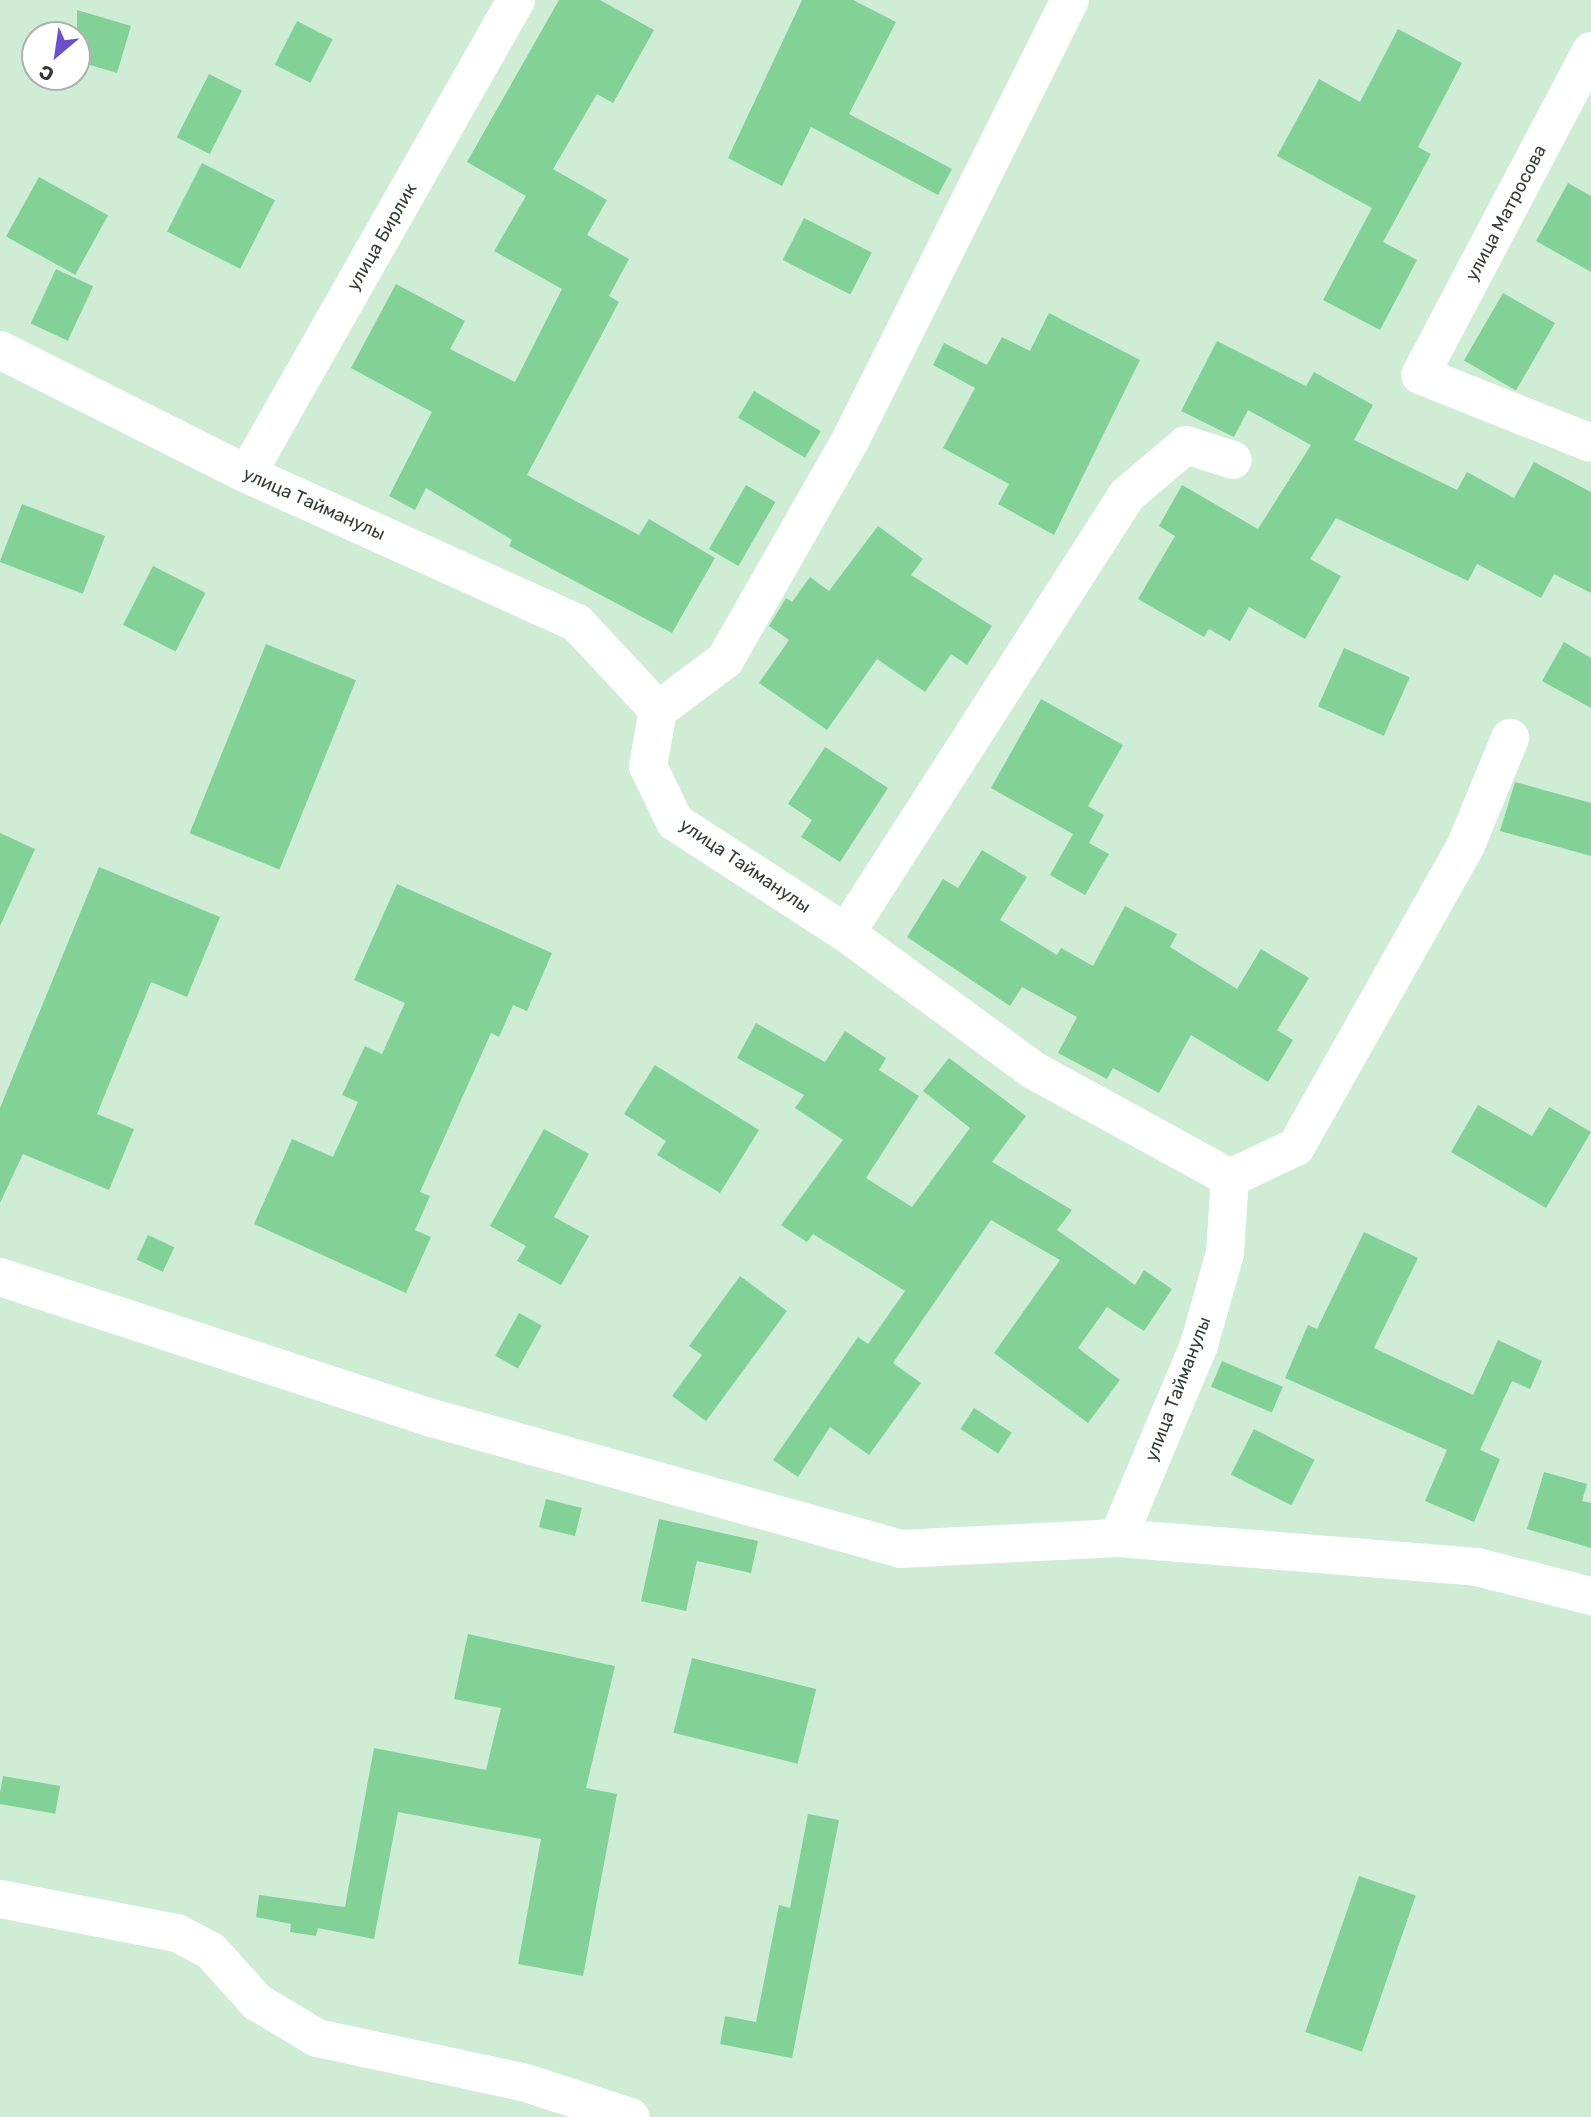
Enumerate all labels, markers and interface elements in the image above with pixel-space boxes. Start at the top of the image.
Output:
north arrow [21,21,91,91]
text: С [35,60,58,86]
street label: улица Матросова [1461,141,1551,285]
street label: улица Бирлик [343,180,421,294]
street label: улица Тайманулы [240,463,388,545]
street label: улица Тайманулы [675,814,815,918]
street label: улица Тайманулы [1140,1314,1216,1464]

